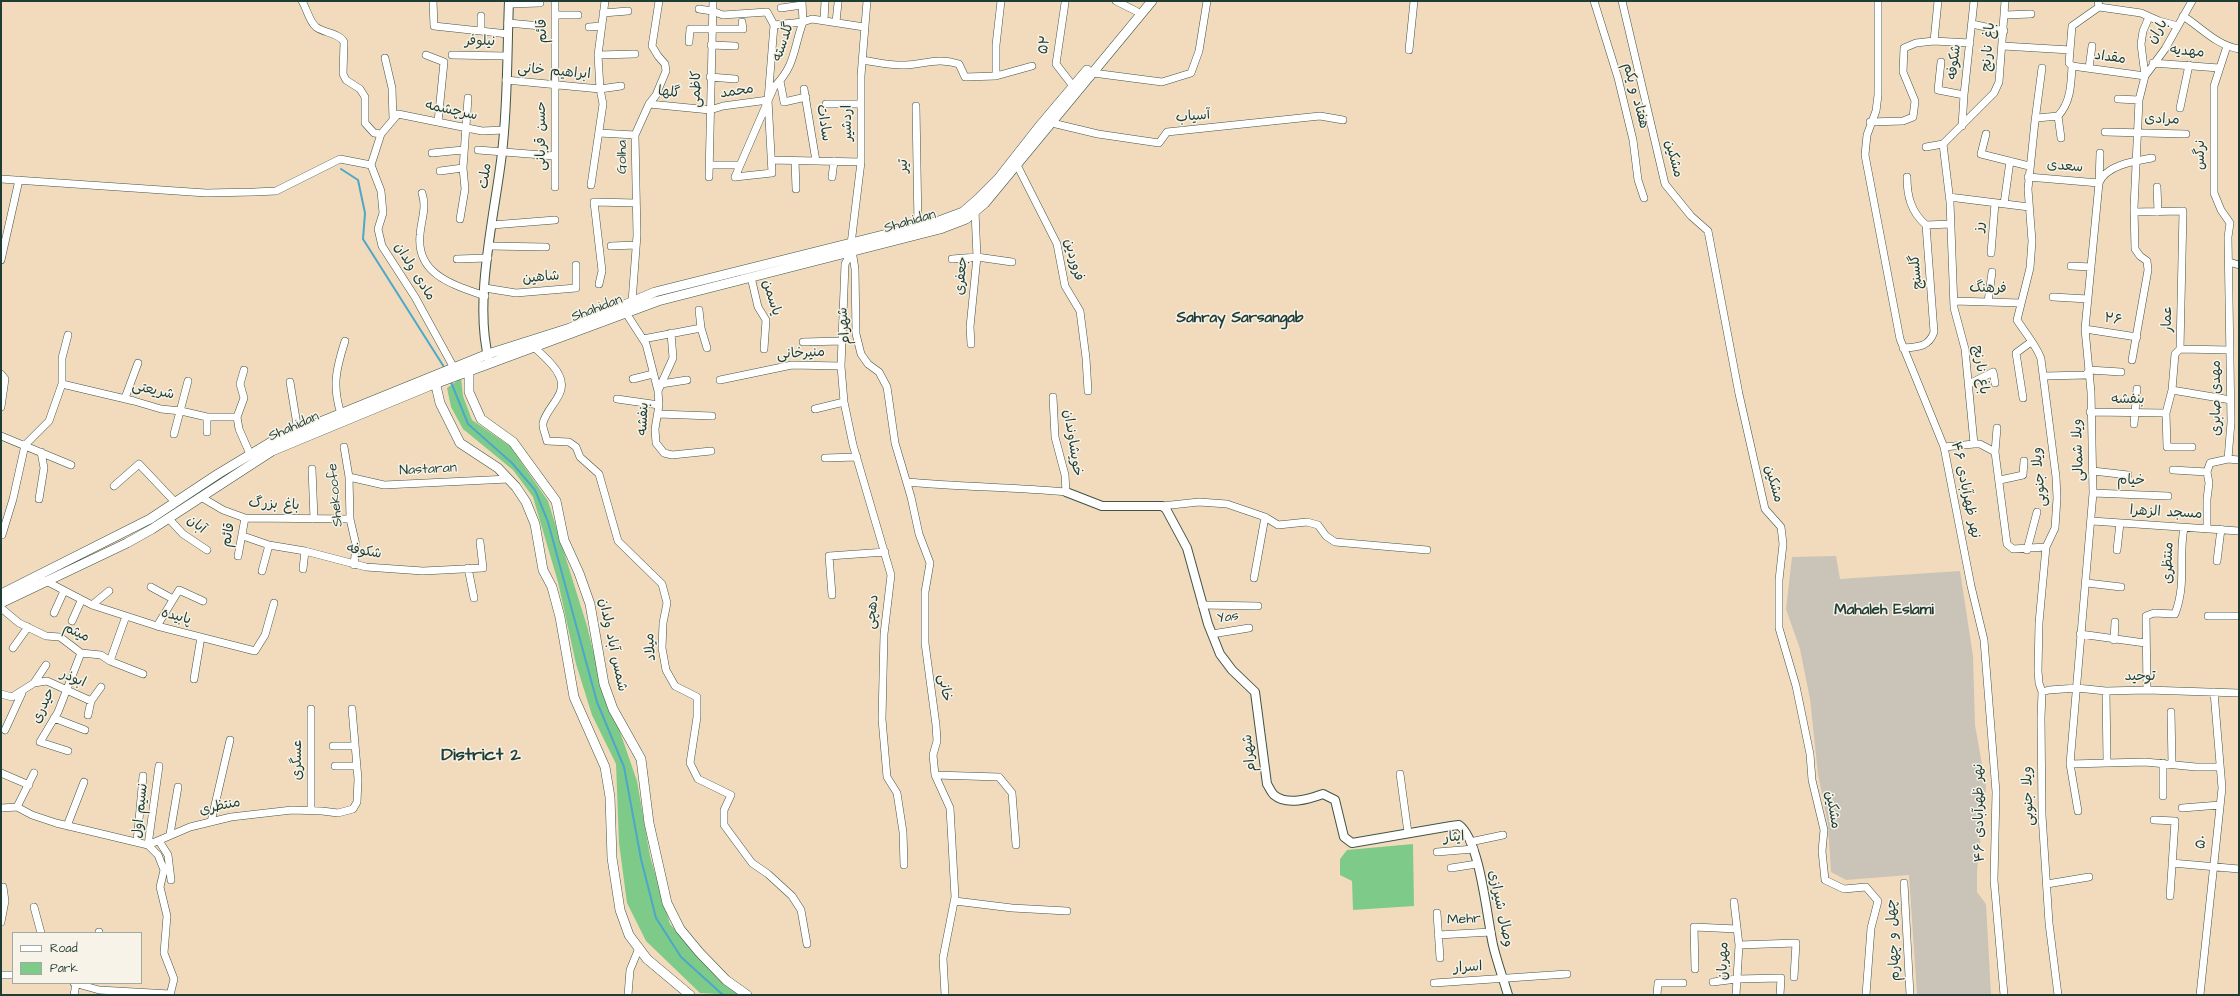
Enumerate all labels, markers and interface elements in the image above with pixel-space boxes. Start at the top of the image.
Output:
street label: باران [2144,17,2172,47]
street label: قائم [534,19,552,43]
street label: گلدسته [770,20,798,64]
street label: باغ نارنج [1978,22,2000,72]
street label: نیلوفر [465,33,495,51]
street label: ۵۲ [1035,34,1055,56]
street label: مهدیه [2169,42,2205,62]
street label: شکوفه [1945,43,1965,81]
street label: مقداد [2093,47,2127,69]
street label: ابراهیم خانی [517,60,591,84]
street label: هفتاد و یکم [1618,61,1652,131]
street label: کاظمی [688,70,706,108]
street label: محمد [719,81,755,103]
street label: گلها [657,83,681,103]
street label: سرچشمه [423,97,479,125]
street label: حسن قربانی [534,101,550,171]
street label: سادات [812,103,834,143]
street label: اردشیر [839,105,857,141]
street label: آسیاب [1175,107,1211,127]
street label: مرادی [2144,111,2180,129]
street label: مشکین [1660,138,1686,180]
street label: Golha [614,140,632,174]
street label: نرگس [2193,140,2209,170]
street label: سعدی [2046,157,2084,177]
street label: تیر [895,159,913,173]
street label: ملت [476,162,496,190]
street label: Shahidan [882,207,938,237]
street label: رز [1971,221,1989,233]
street label: فروردین [1059,237,1087,283]
street label: مادی ولدان [390,240,438,304]
street label: گلسنج [1907,254,1927,290]
street label: جعفری [952,256,972,296]
street label: شاهین [522,268,560,288]
street label: یاسمن [758,278,784,318]
street label: فرهنگ [1969,280,2007,298]
street label: Shahidan [569,292,625,326]
street label: شهرام [835,306,855,346]
street label: عمار [2160,306,2176,332]
district label: Sahray Sarsangab [1177,310,1303,328]
street label: ۲۶ [2103,310,2123,330]
street label: منیرخانی [777,344,825,364]
street label: باغ نارنج [1968,344,1992,396]
street label: مهدی صابری [2209,360,2225,436]
street label: شریعتی [130,378,176,404]
street label: بنفشه [2111,392,2145,408]
street label: بنفشه [635,402,653,436]
street label: Shahidan [266,408,322,446]
street label: خویشاوندان [1058,408,1086,478]
street label: ویلا شمالی [2070,418,2088,482]
street label: نهر ظهرآبادی ۴۶ [1947,440,1983,540]
street label: ویلا جنوبی [2029,446,2051,508]
street label: Nastaran [399,460,457,480]
street label: Shekoofe [325,463,347,527]
street label: مشکین [1760,463,1786,505]
street label: خیام [2117,472,2145,490]
street label: باغ بزرگ [248,495,300,515]
street label: مسجد الزهرا [2129,503,2203,523]
street label: آبان [183,512,209,538]
street label: قائم [218,521,240,549]
street label: شکوفه [345,541,383,563]
street label: منتظری [2160,542,2178,584]
street label: دهچی [863,594,883,630]
street label: شمس آباد ولدان [594,597,630,693]
district label: Mahaleh Eslami [1834,602,1934,620]
street label: پابیده [159,605,193,629]
street label: Yas [1216,608,1240,628]
street label: میثم [60,620,92,646]
street label: میلاد [642,633,660,661]
street label: ابوذر [58,666,88,692]
street label: توحید [2125,669,2155,685]
street label: خانی [934,673,954,703]
street label: حیدری [29,686,59,726]
street label: شهرام [1240,733,1260,773]
street label: عسگری [290,740,306,780]
district label: District 2 [441,745,521,767]
street label: نهر ظهرآبادی ۴۶ [1971,764,1989,862]
street label: ویلا جنوبی [2020,766,2038,826]
street label: نسیم اول [130,783,152,839]
street label: مشکین [1820,790,1844,830]
street label: منتظری [198,794,242,820]
street label: ایثار [1443,829,1465,847]
street label: ۵۰ [2193,834,2211,850]
street label: وصال شیرازی [1484,869,1516,949]
street label: چهل و چهارم [1883,898,1905,982]
street label: Mehr [1447,911,1481,929]
legend [12,932,142,984]
text: Road [50,940,78,957]
street label: مهربان [1715,942,1733,980]
street label: اسرار [1453,959,1483,977]
text: Park [50,960,78,977]

